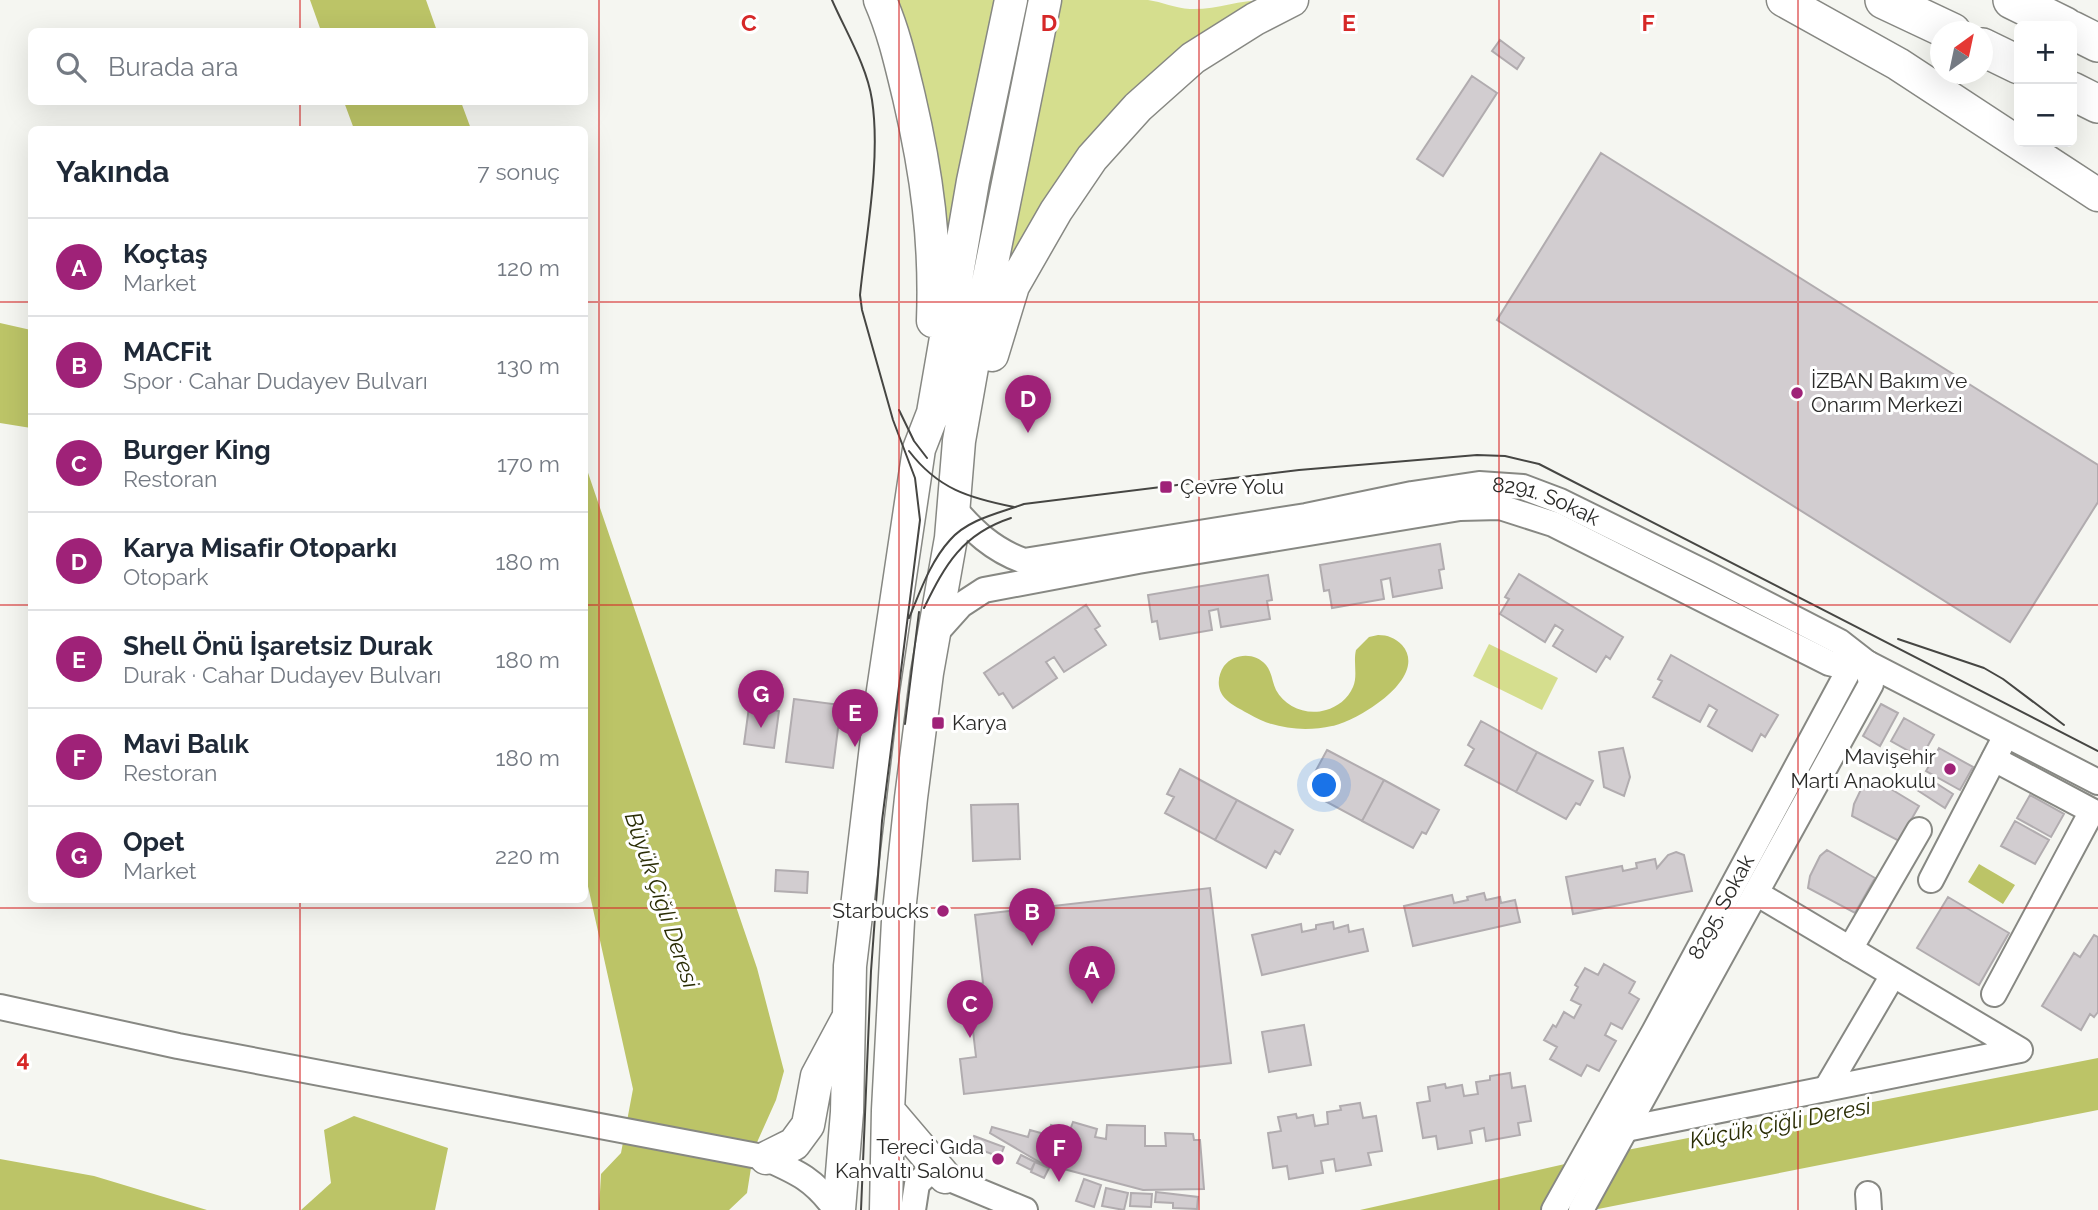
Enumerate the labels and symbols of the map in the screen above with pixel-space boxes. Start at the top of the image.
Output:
text: C [741,9,757,36]
text: D [1041,9,1057,36]
text: E [1342,9,1356,36]
text: F [1641,9,1655,36]
north arrow [1930,21,1993,84]
place label: İZBAN Bakım ve Onarım Merkezi [1811,368,1967,417]
pin: D [1005,375,1051,433]
marker: İZBAN Bakım ve Onarım Merkezi [1789,385,1805,401]
street label: 8291. Sokak [1491,472,1604,531]
place label: Çevre Yolu [1180,474,1284,499]
marker: Çevre Yolu [1158,479,1174,495]
pin: G [738,670,784,728]
pin: E [832,689,878,747]
place label: Karya [952,710,1007,735]
marker: Karya [930,715,946,731]
place label: Mavişehir Martı Anaokulu [1790,744,1937,793]
marker: Mavişehir Martı Anaokulu [1942,761,1958,777]
your location [1307,768,1341,802]
water label: Büyük Çiğli Deresi [620,808,706,992]
street label: 8295. Sokak [1682,850,1759,964]
pin: B [1009,888,1055,946]
place label: Starbucks [832,898,929,923]
marker: Starbucks [935,903,951,919]
pin: A [1069,946,1115,1004]
pin: C [947,980,993,1038]
text: 4 [16,1045,30,1072]
water label: Küçük Çiğli Deresi [1687,1091,1874,1153]
pin: F [1036,1124,1082,1182]
place label: Tereci Gıda Kahvaltı Salonu [835,1134,984,1183]
marker: Tereci Gıda Kahvaltı Salonu [990,1151,1006,1167]

